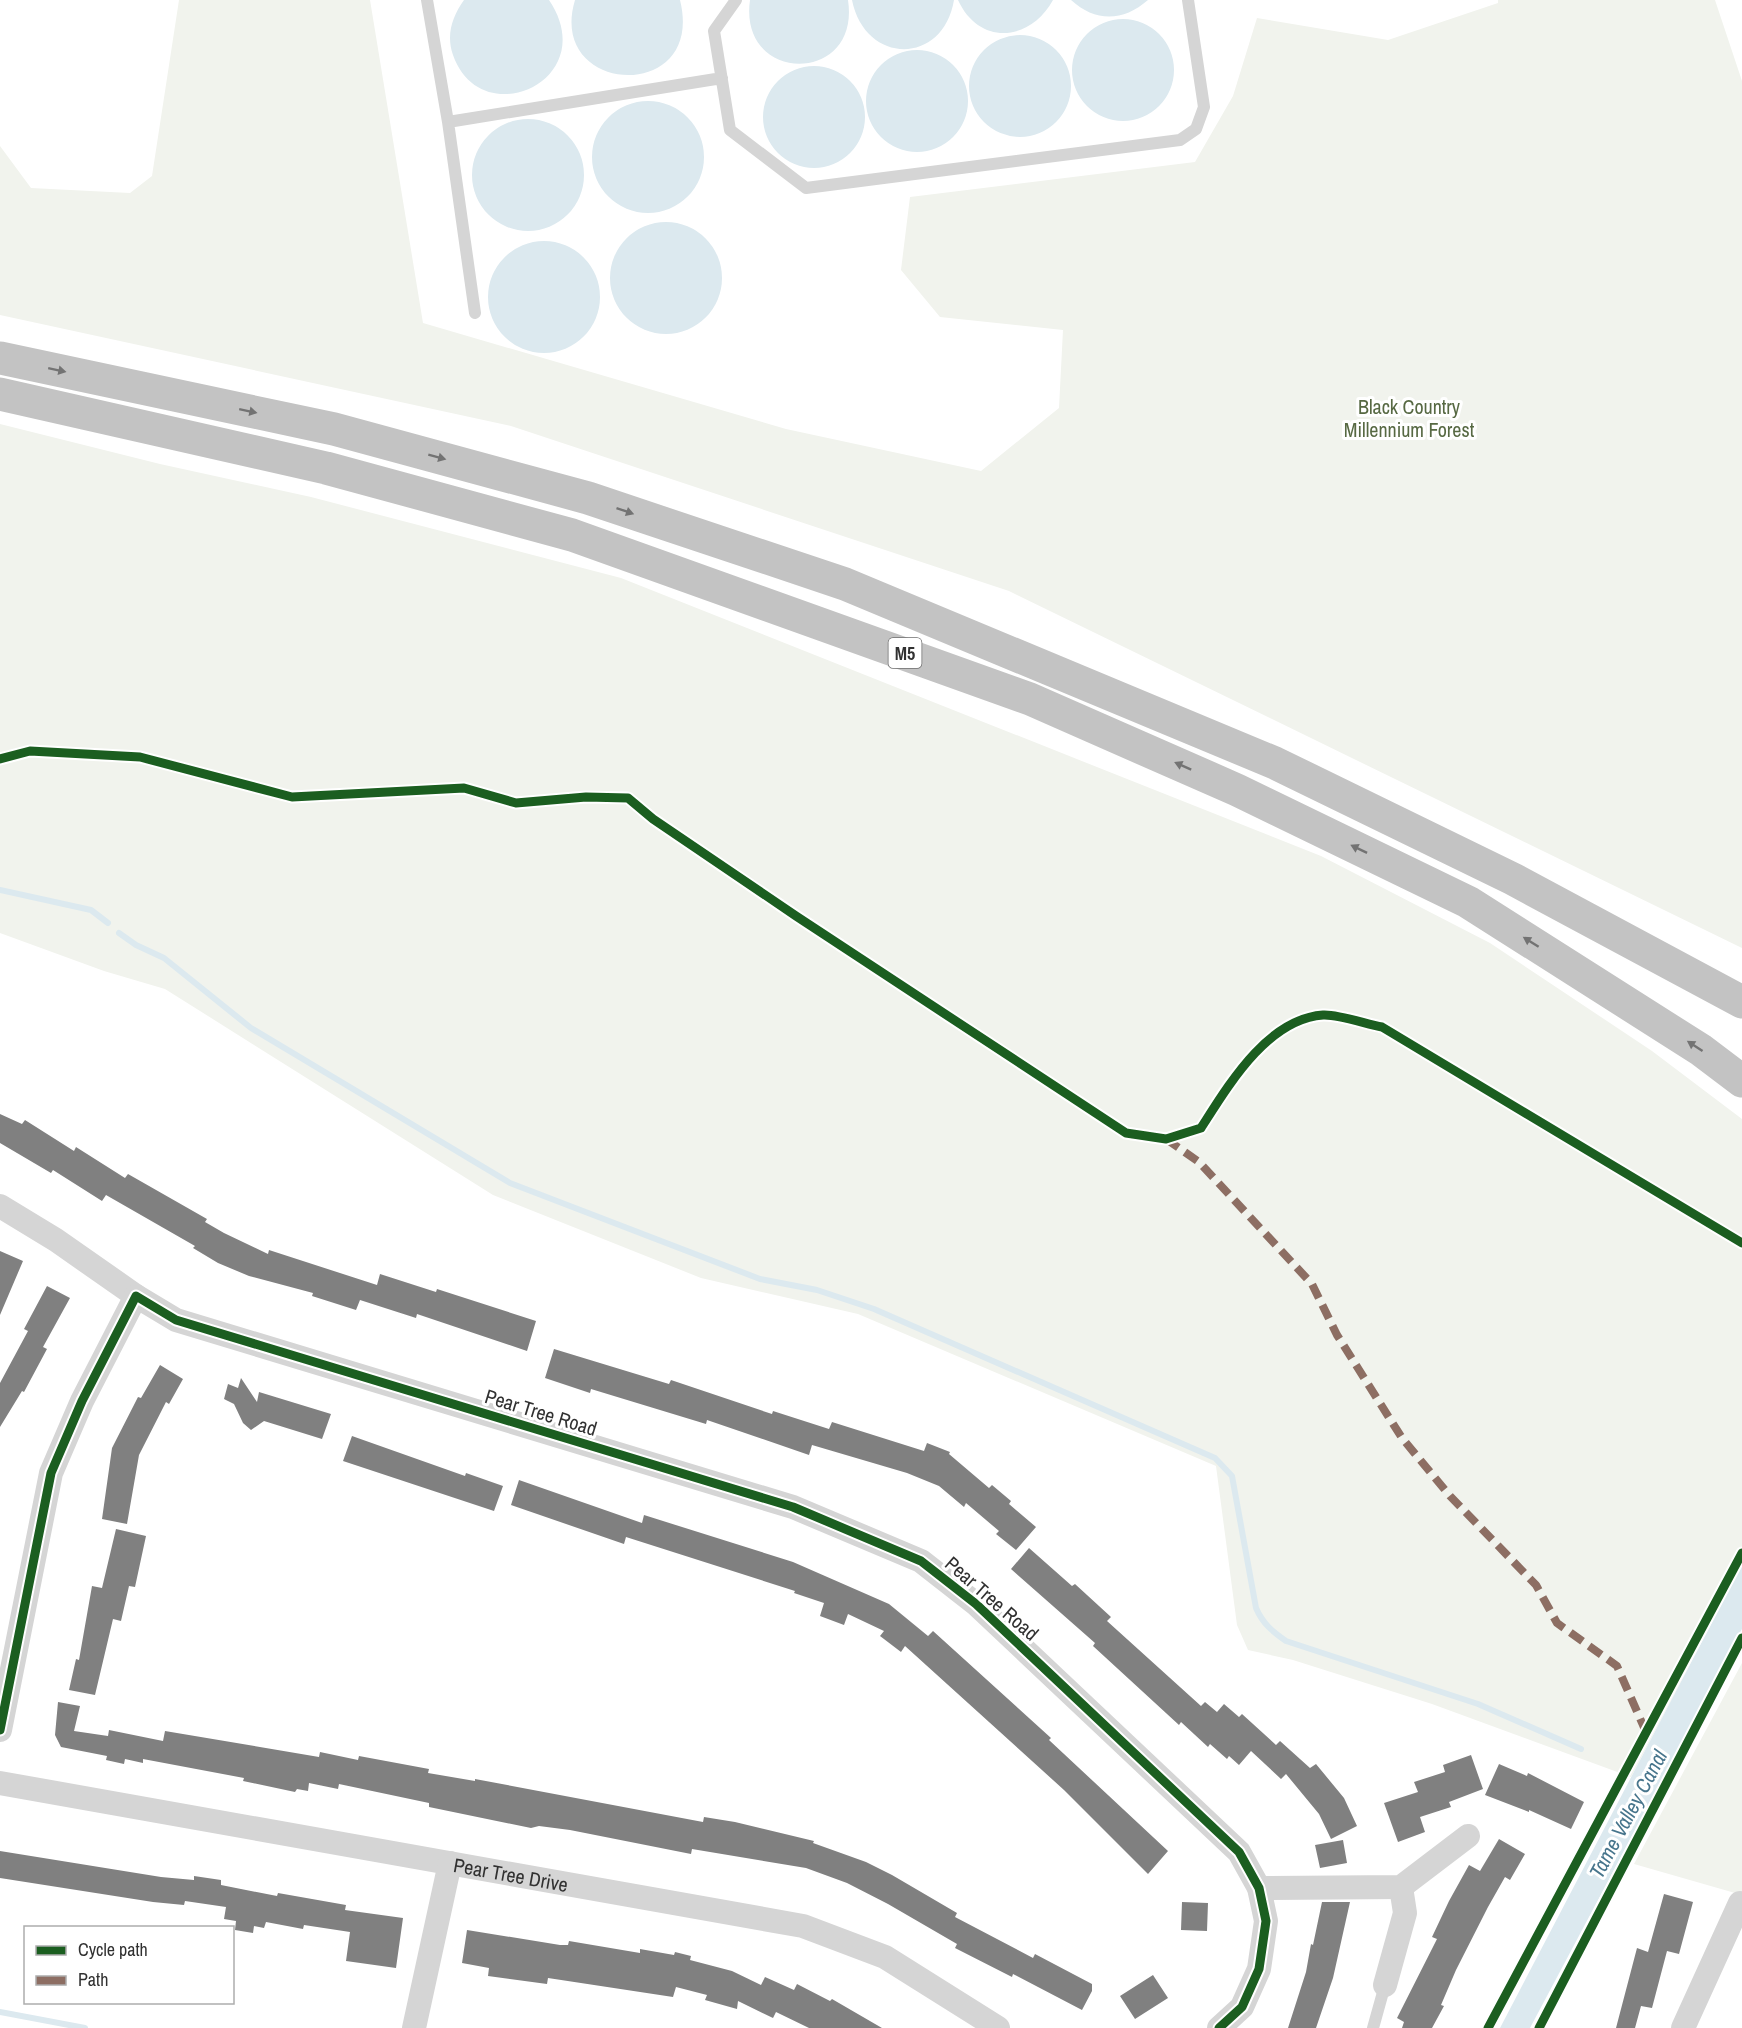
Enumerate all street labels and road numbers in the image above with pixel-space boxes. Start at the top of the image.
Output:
road number: M5 [888,638,922,668]
street label: Pear Tree Road [482,1382,600,1442]
street label: Pear Tree Road [939,1550,1045,1646]
street label: Pear Tree Drive [452,1851,570,1897]

